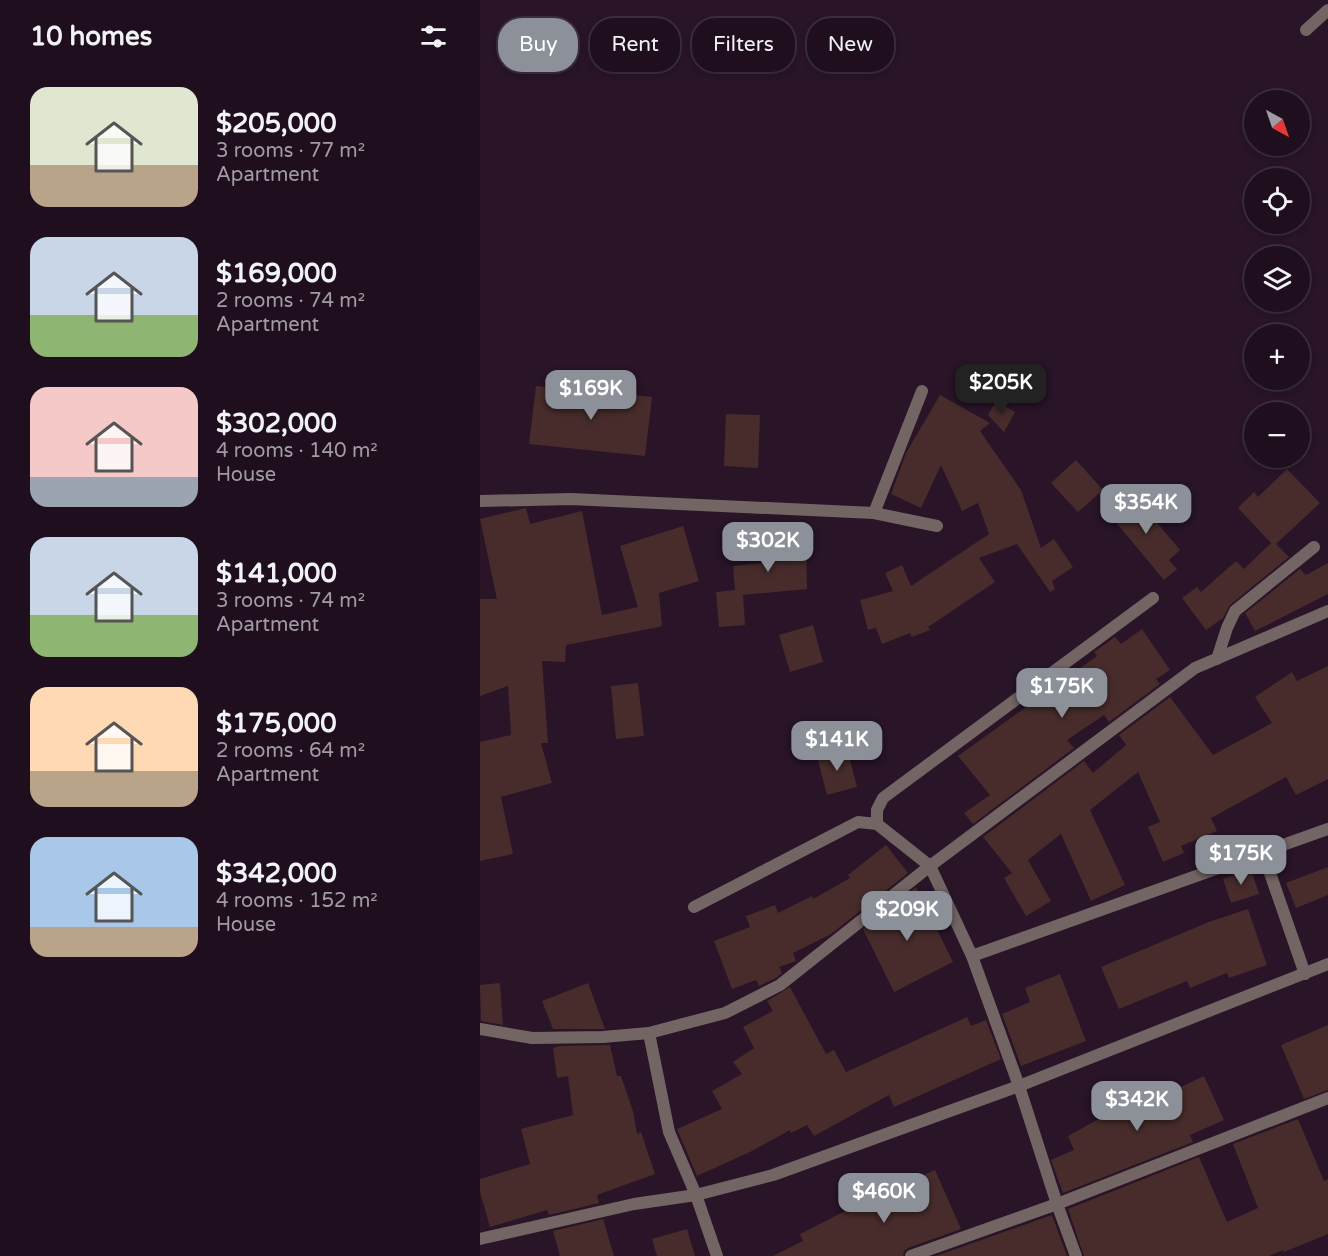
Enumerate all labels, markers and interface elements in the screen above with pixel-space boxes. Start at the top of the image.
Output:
chip: Buy [498,18,578,72]
chip: Rent [590,18,680,72]
chip: Filters [692,18,795,72]
chip: New [807,18,894,72]
icon: filters [417,20,450,53]
text: 10 homes [30,21,152,52]
north arrow [1244,90,1310,156]
map controls [1244,90,1310,468]
text: $205,000 [216,108,336,139]
icon: home [78,111,150,183]
text: 3 rooms · 77 m² [216,139,365,163]
text: Apartment [216,163,319,187]
button: locate [1244,168,1310,234]
button: layers [1244,246,1310,312]
text: $169,000 [216,258,337,289]
icon: home [78,261,150,333]
text: 2 rooms · 74 m² [216,289,365,313]
text: Apartment [216,313,319,337]
button: + [1244,324,1310,390]
pin: $205K [959,364,1043,415]
pin: $169K [549,370,633,421]
text: $205K [969,371,1033,395]
text: $169K [559,377,623,401]
button: − [1244,402,1310,468]
text: $302,000 [216,408,337,439]
icon: home [78,411,150,483]
text: 4 rooms · 140 m² [216,439,378,463]
text: House [216,463,276,487]
pin: $354K [1104,484,1188,535]
text: $354K [1114,491,1178,515]
pin: $302K [726,522,810,573]
text: $302K [736,529,800,553]
text: $141,000 [216,558,337,589]
icon: home [78,561,150,633]
text: 3 rooms · 74 m² [216,589,365,613]
text: Apartment [216,613,319,637]
pin: $175K [1020,668,1104,719]
text: $175K [1030,675,1094,699]
text: $175,000 [216,708,336,739]
icon: home [78,711,150,783]
pin: $141K [795,721,879,772]
text: $141K [805,728,869,752]
text: 2 rooms · 64 m² [216,739,365,763]
text: Apartment [216,763,319,787]
pin: $175K [1199,835,1283,886]
text: $175K [1209,842,1273,866]
text: $342,000 [216,858,337,889]
icon: home [78,861,150,933]
text: 4 rooms · 152 m² [216,889,378,913]
pin: $209K [865,891,949,942]
text: $209K [875,898,939,922]
text: House [216,913,276,937]
pin: $342K [1095,1081,1179,1132]
text: $342K [1105,1088,1169,1112]
pin: $460K [842,1173,926,1224]
text: $460K [852,1180,916,1204]

